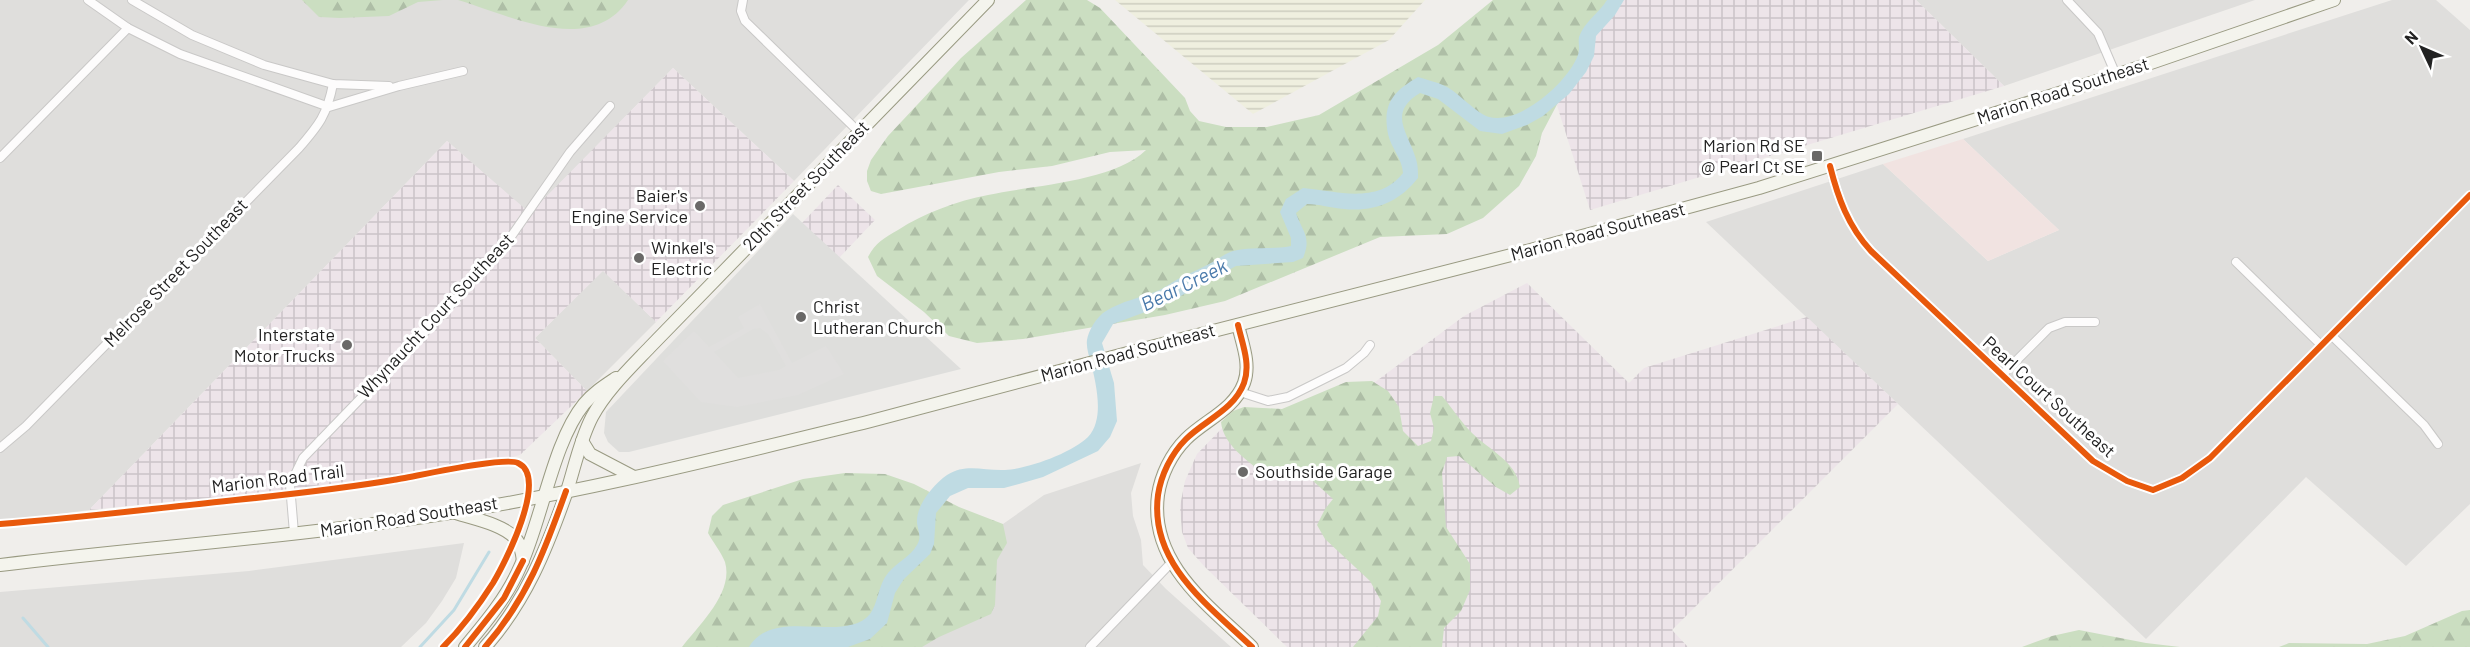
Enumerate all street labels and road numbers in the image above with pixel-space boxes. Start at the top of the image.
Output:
street label: Marion Road Southeast [1974,52,2152,128]
street label: 20th Street Southeast [737,116,873,255]
street label: Melrose Street Southeast [99,194,252,351]
street label: Marion Road Southeast [1508,197,1687,265]
street label: Whynaucht Court Southeast [353,228,518,403]
street label: Marion Road Southeast [1038,318,1217,386]
street label: Pearl Court Southeast [1979,331,2120,462]
street label: Marion Road Trail [210,459,345,497]
street label: Marion Road Southeast [318,491,499,541]

